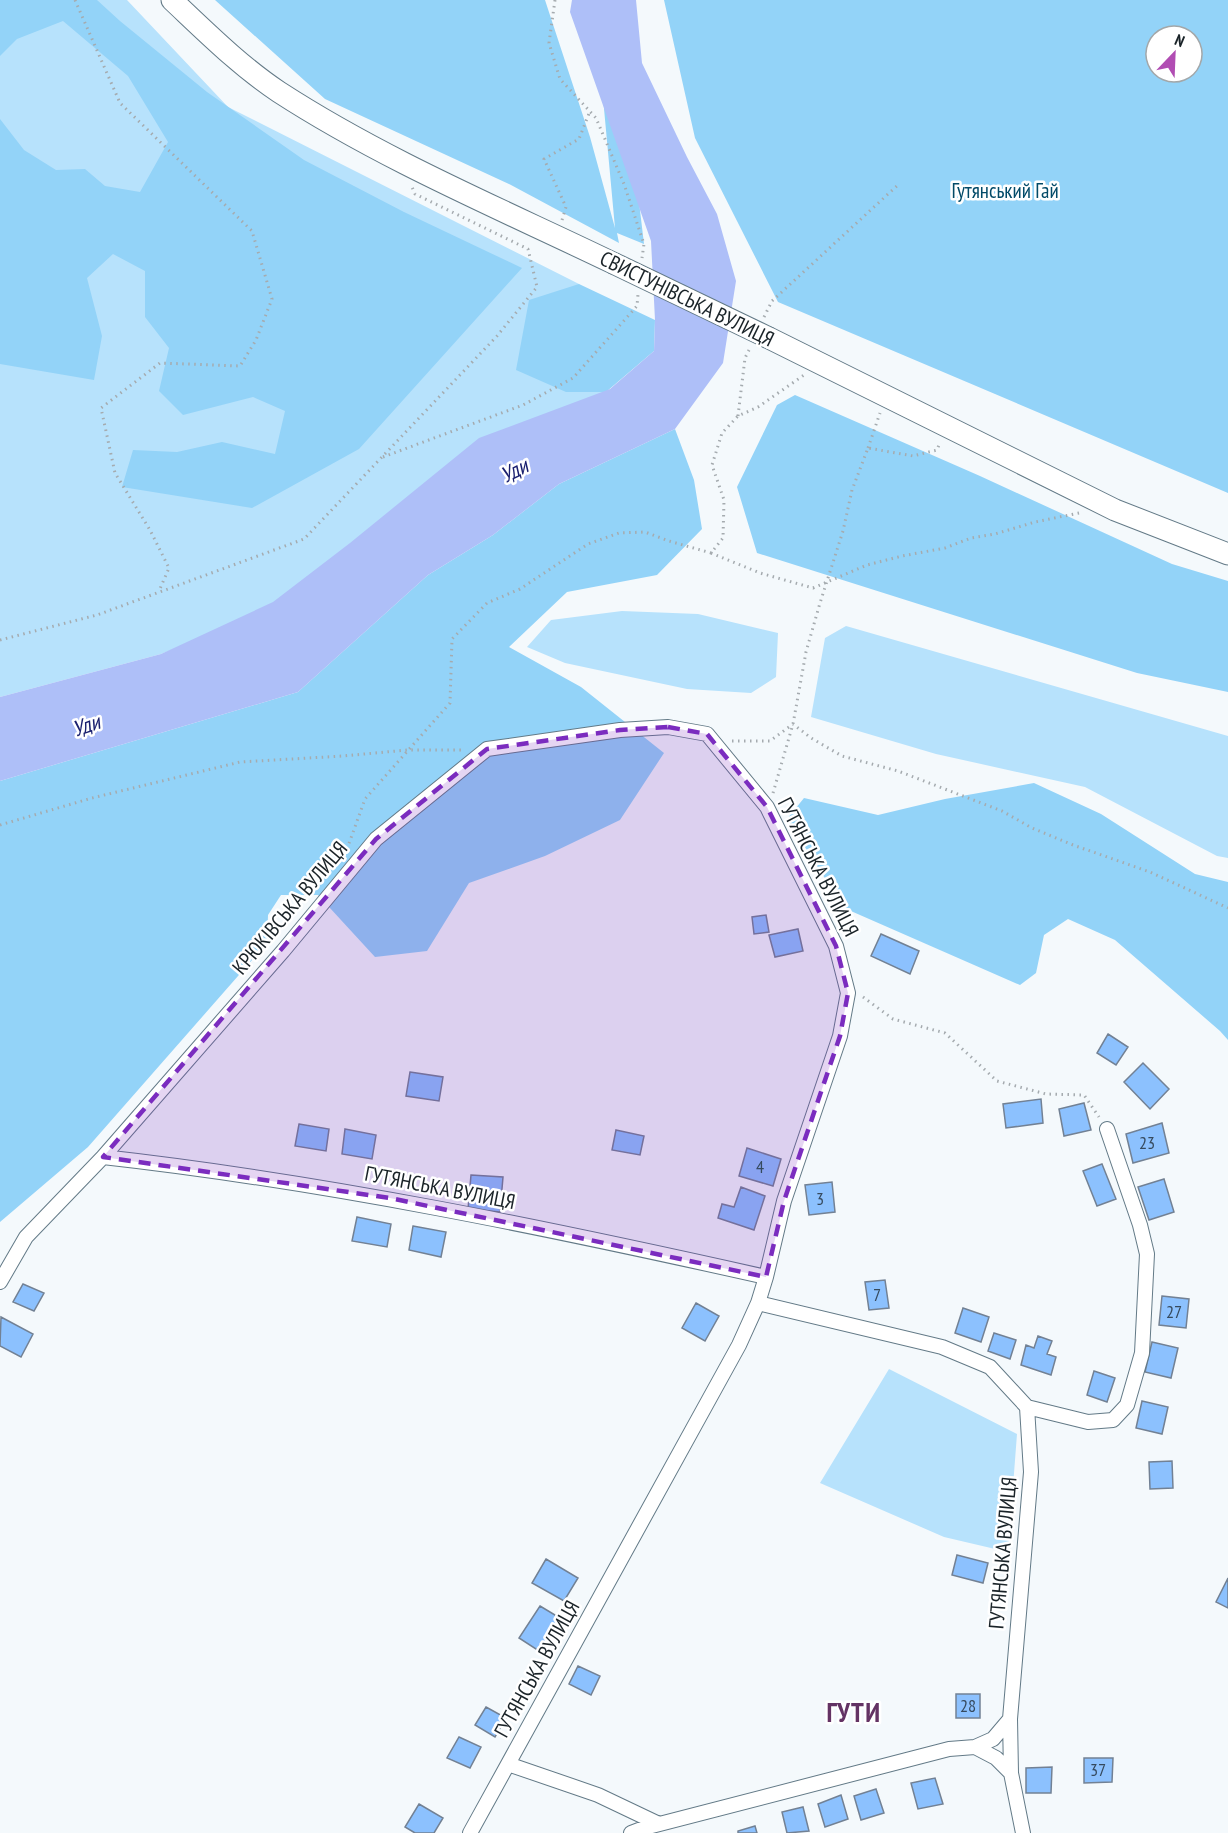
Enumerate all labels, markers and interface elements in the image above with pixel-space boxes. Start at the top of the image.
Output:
north arrow [1144,24,1204,84]
text: N [1172,29,1188,51]
park label: Гутянський Гай [951,177,1059,204]
street label: СВИСТУНІВСЬКА ВУЛИЦЯ [596,245,779,352]
water label: Уди [495,450,535,489]
water label: Уди [68,707,106,743]
street label: ГУТЯНСЬКА ВУЛИЦЯ [772,793,865,941]
street label: КРЮКІВСЬКА ВУЛИЦЯ [226,836,353,980]
house number: 23 [1139,1131,1155,1154]
house number: 4 [756,1155,764,1178]
street label: ГУТЯНСЬКА ВУЛИЦЯ [363,1160,518,1215]
house number: 3 [816,1187,824,1210]
house number: 7 [873,1283,881,1306]
house number: 27 [1166,1300,1182,1323]
street label: ГУТЯНСЬКА ВУЛИЦЯ [982,1476,1023,1630]
street label: ГУТЯНСЬКА ВУЛИЦЯ [488,1596,585,1742]
house number: 28 [960,1694,976,1717]
district label: ГУТИ [826,1695,882,1729]
house number: 37 [1090,1758,1106,1781]

